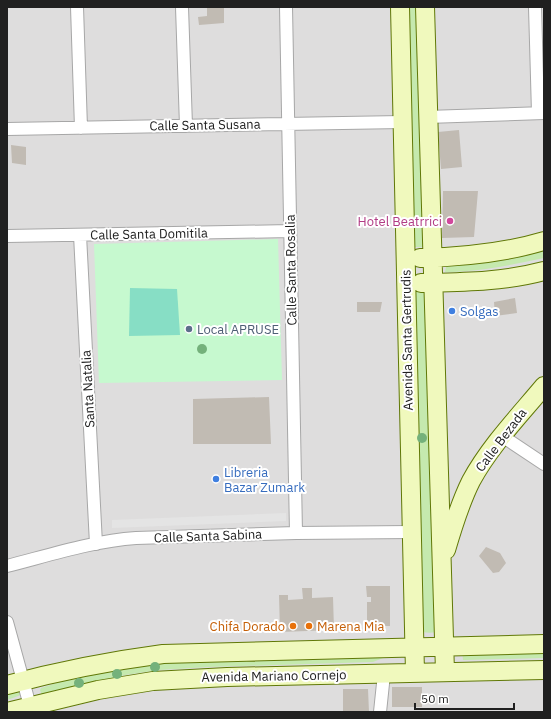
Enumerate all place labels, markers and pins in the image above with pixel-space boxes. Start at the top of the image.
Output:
place label: Hotel Beatrrici [358,213,442,230]
marker: Hotel Beatrrici [445,216,455,226]
place label: Solgas [460,303,498,320]
marker: Solgas [447,306,457,316]
place label: Local APRUSE [197,321,279,338]
marker: Local APRUSE [184,324,194,334]
place label: Libreria Bazar Zumark [224,464,305,496]
marker: Libreria Bazar Zumark [211,474,221,484]
place label: Chifa Dorado [210,618,285,635]
place label: Marena Mia [317,618,385,635]
marker: Chifa Dorado [288,621,298,631]
marker: Marena Mia [304,621,314,631]

